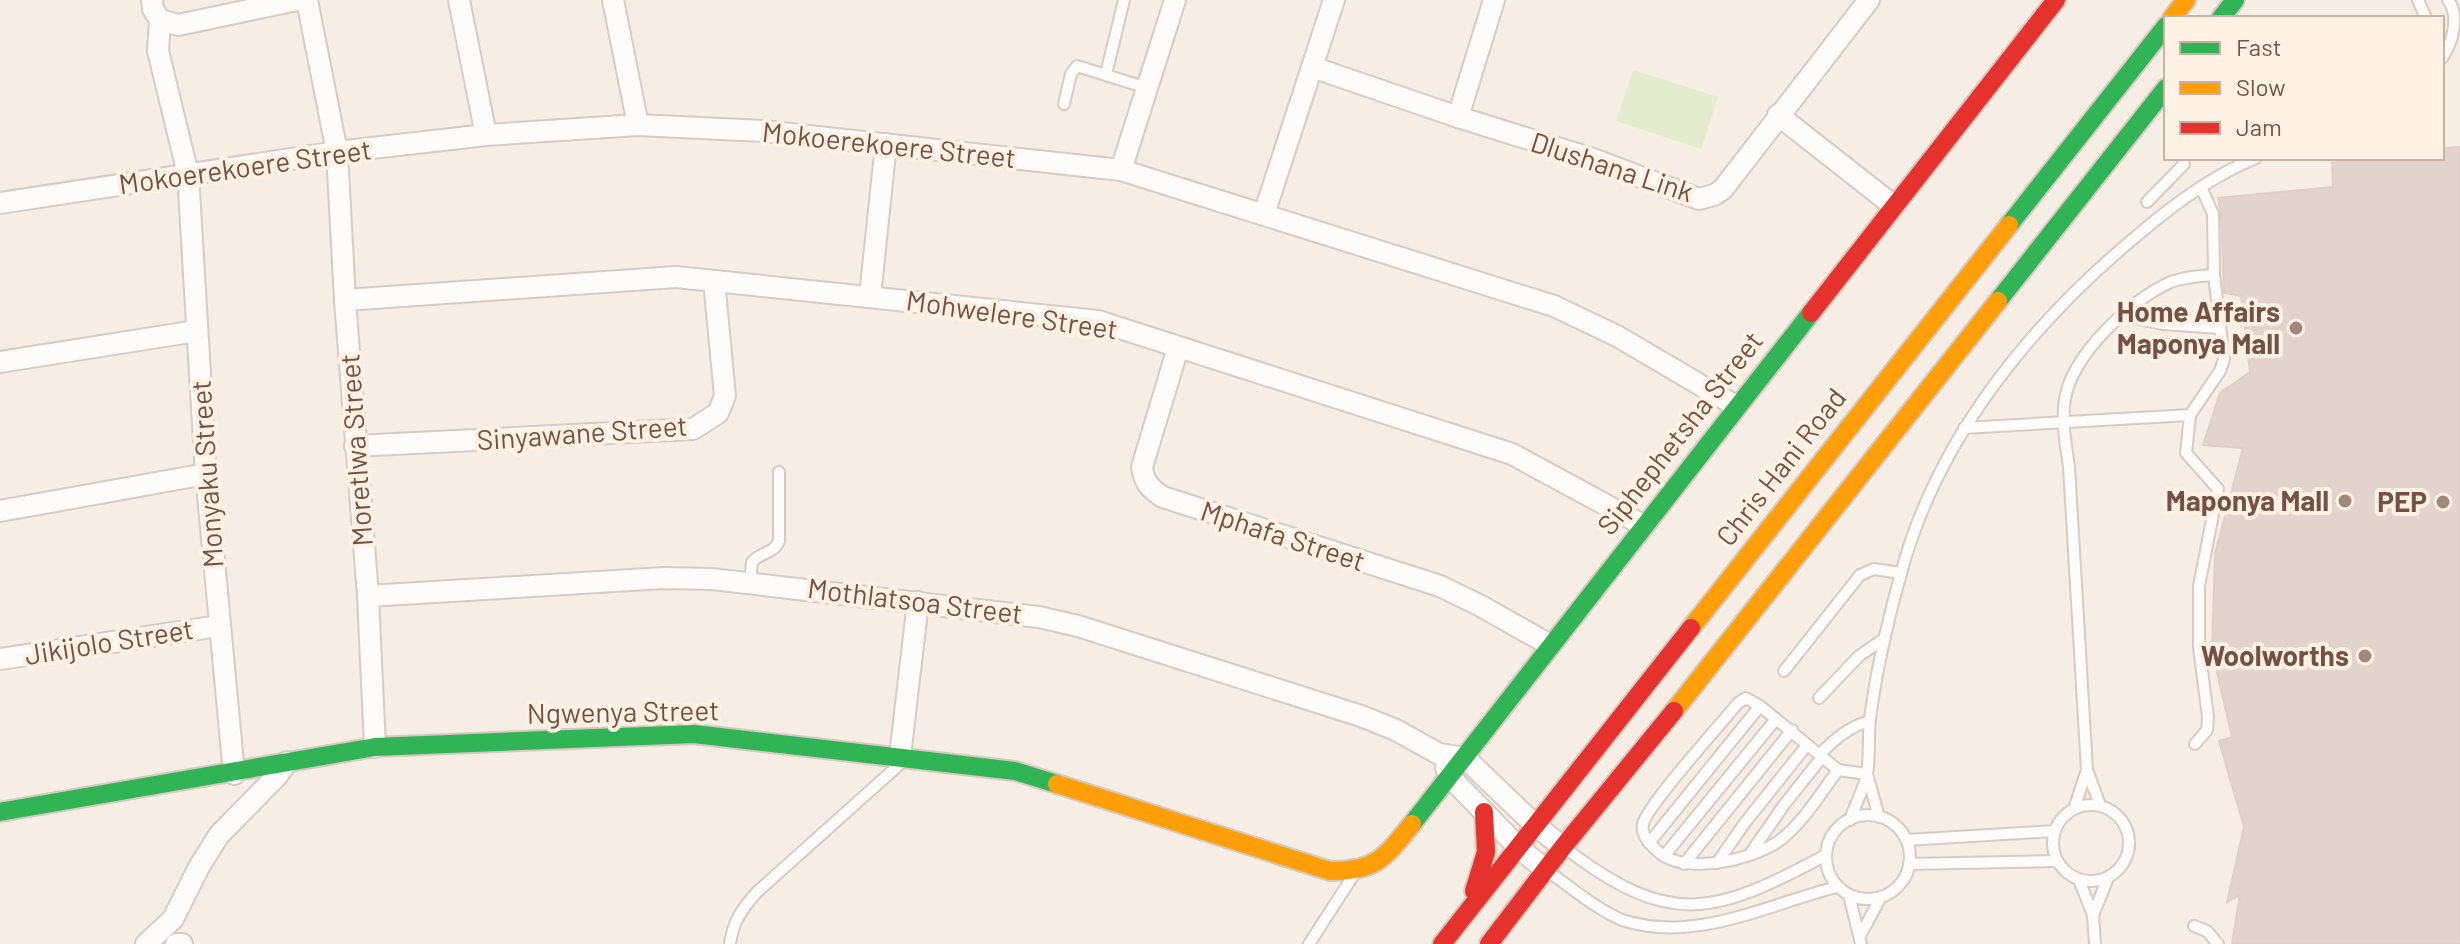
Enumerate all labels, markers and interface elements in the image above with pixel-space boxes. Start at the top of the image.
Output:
legend [2164,16,2444,160]
text: Fast [2236,32,2281,61]
text: Slow [2236,72,2285,101]
text: Jam [2236,112,2282,141]
street label: Mokoerekoere Street [761,114,1018,174]
street label: Dlushana Link [1527,124,1698,208]
street label: Mokoerekoere Street [116,131,373,201]
street label: Mohwelere Street [904,282,1120,346]
place label: Home Affairs Maponya Mall [2117,294,2280,360]
marker: Home Affairs Maponya Mall [2287,319,2305,337]
street label: Siphephetsha Street [1589,324,1769,541]
street label: Moretlwa Street [331,353,379,547]
street label: Monyaku Street [182,379,230,569]
street label: Chris Hani Road [1708,381,1852,552]
street label: Sinyawane Street [475,408,688,456]
place label: Maponya Mall [2166,483,2329,517]
place label: PEP [2377,484,2427,518]
marker: Maponya Mall [2336,492,2354,510]
street label: Mphafa Street [1197,493,1370,578]
marker: PEP [2434,493,2452,511]
street label: Mothlatsoa Street [806,570,1025,630]
street label: Jikijolo Street [22,611,196,671]
place label: Woolworths [2201,638,2349,672]
marker: Woolworths [2356,647,2374,665]
street label: Ngwenya Street [527,692,719,730]

